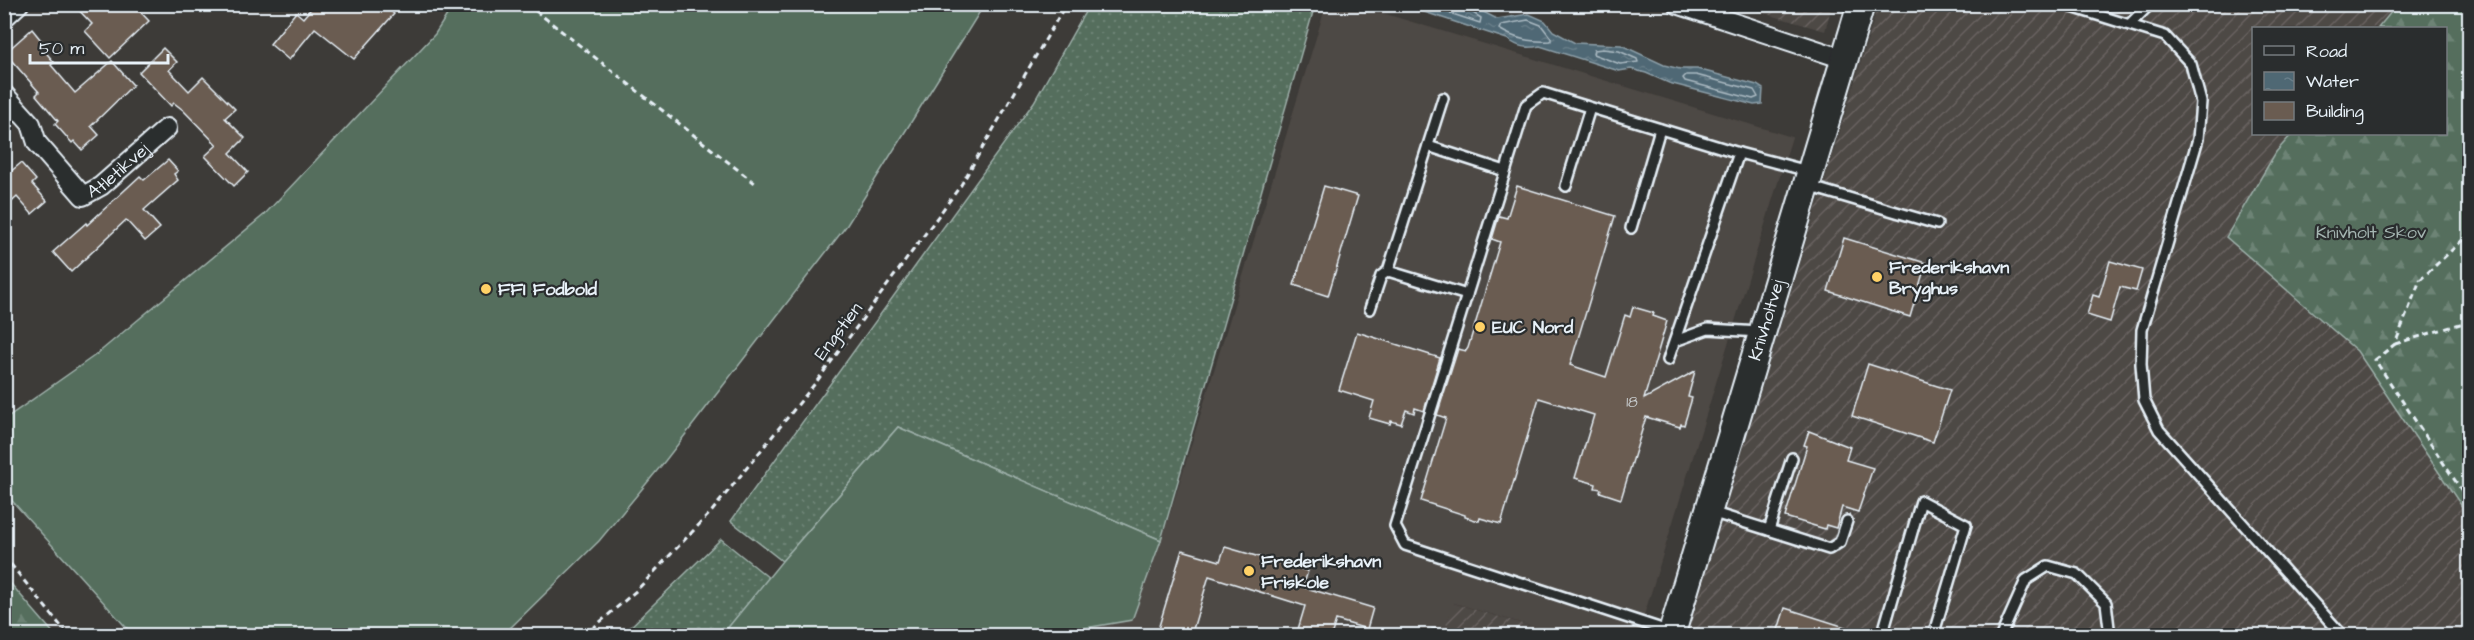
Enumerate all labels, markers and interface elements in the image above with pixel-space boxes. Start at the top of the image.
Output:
scale bar [30,27,168,65]
legend [2252,27,2447,135]
text: 50 m [39,36,84,61]
text: Road [2306,39,2347,64]
text: Water [2306,69,2359,94]
text: Building [2306,99,2364,125]
street label: Atletikvej [83,137,156,204]
park label: Knivholt Skov [2316,220,2427,245]
place label: Frederikshavn Bryghus [1889,255,2009,302]
marker: Frederikshavn Bryghus [1870,270,1884,284]
street label: Knivholtvej [1743,276,1791,364]
place label: FFI Fodbold [498,277,598,302]
marker: FFI Fodbold [479,282,493,296]
street label: Engstien [808,297,869,366]
place label: EUC Nord [1492,315,1574,340]
marker: EUC Nord [1473,320,1487,334]
house number: 18 [1626,392,1638,413]
place label: Frederikshavn Friskole [1261,549,1381,595]
marker: Frederikshavn Friskole [1242,564,1256,578]

